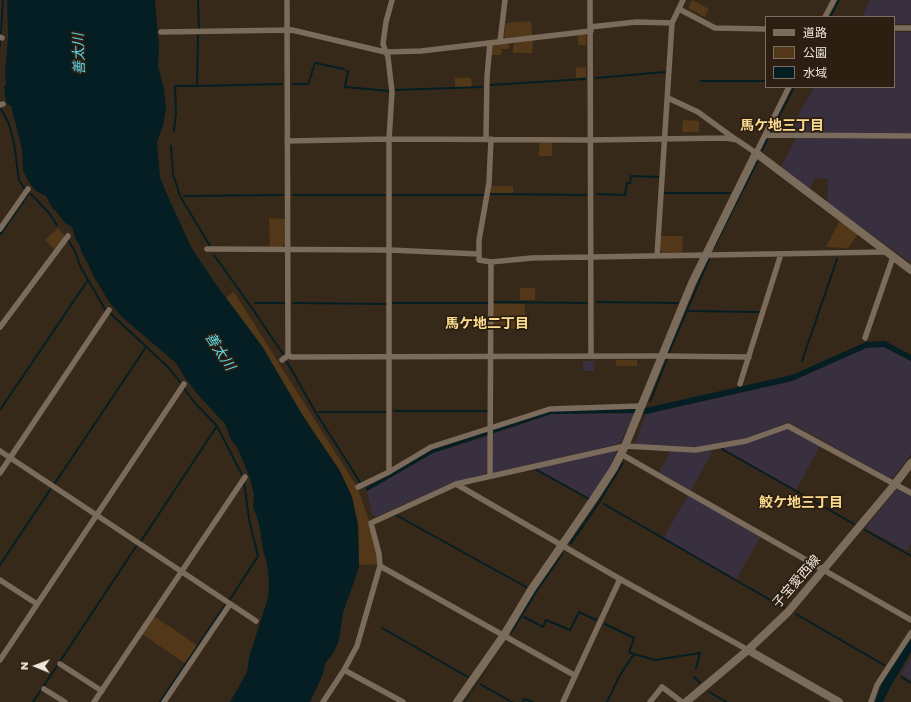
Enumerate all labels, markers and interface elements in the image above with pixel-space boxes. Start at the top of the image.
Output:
legend [765,16,895,88]
text: 道路 [803,24,827,41]
water label: 善太川 [71,33,89,75]
text: 公園 [803,44,827,61]
text: 水域 [803,64,827,81]
district label: 馬ケ地三丁目 [740,118,824,134]
district label: 馬ケ地二丁目 [445,316,529,332]
water label: 善太川 [201,330,237,374]
district label: 鮫ケ地三丁目 [759,495,843,511]
street label: 子宝愛西線 [770,552,824,612]
north arrow [16,646,56,686]
text: N [16,662,32,670]

